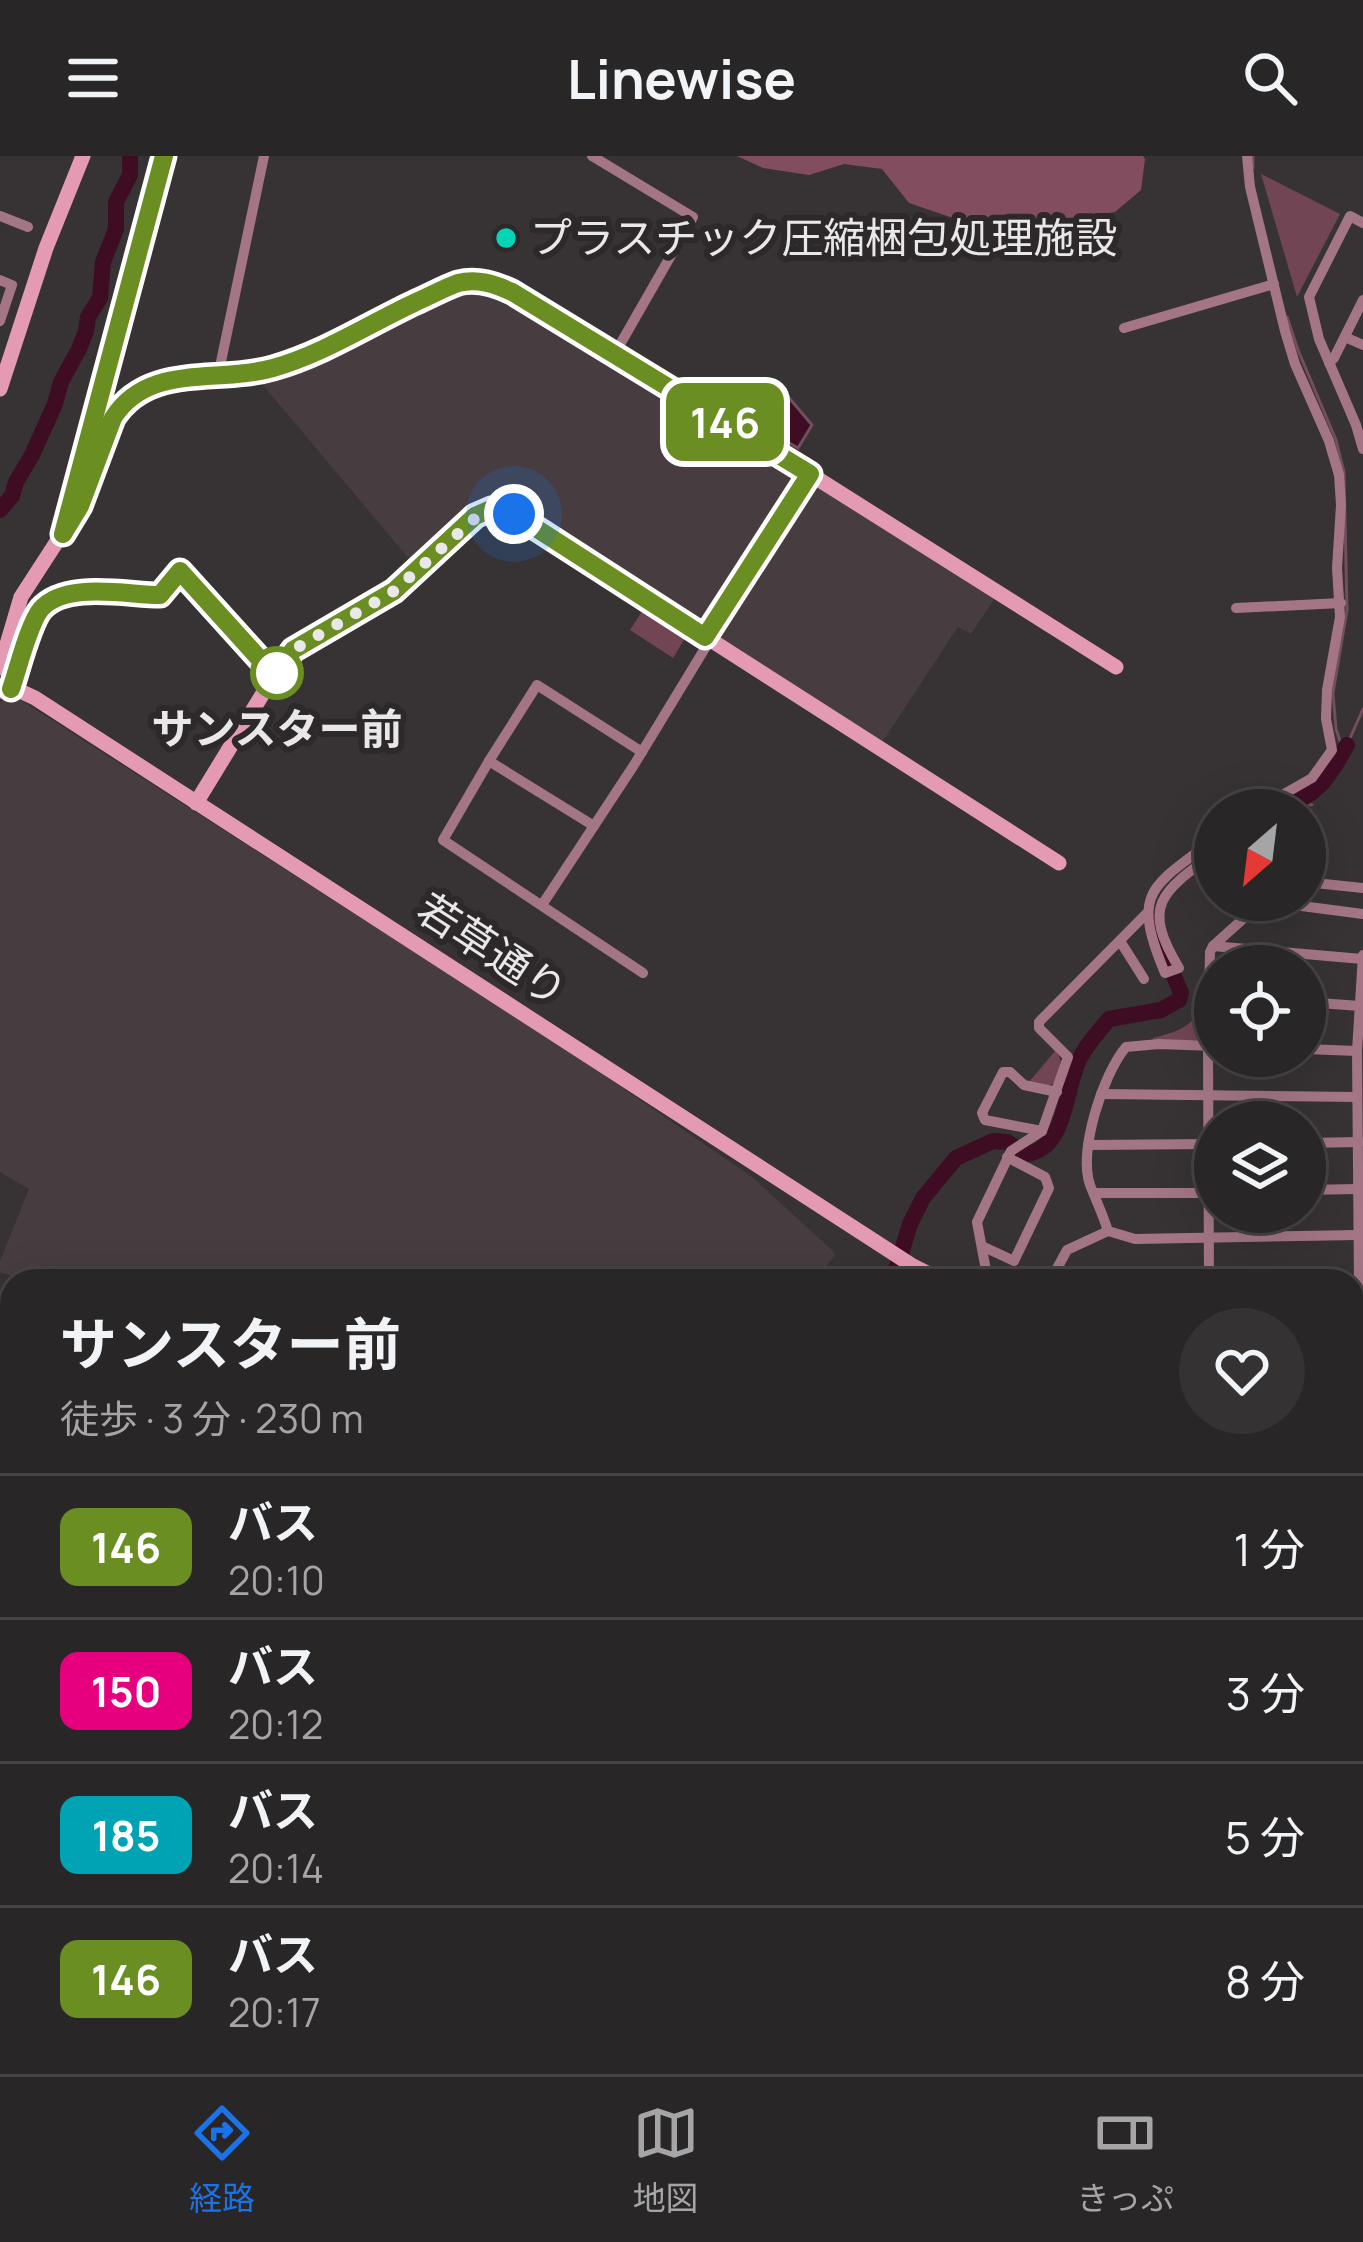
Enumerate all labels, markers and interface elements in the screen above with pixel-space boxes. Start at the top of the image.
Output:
text: Linewise [567,41,796,115]
icon: menu [60,45,126,111]
icon: search [1237,45,1303,111]
place label: プラスチック圧縮梱包処理施設 [530,208,1117,266]
marker: プラスチック圧縮梱包処理施設 [493,225,519,251]
line badge: 146 [656,383,794,461]
text: 146 [690,393,760,451]
your location [484,484,544,544]
marker: サンスター前 [252,648,302,698]
place label: サンスター前 [151,699,403,757]
north arrow [1194,789,1326,921]
map controls [1194,789,1326,1233]
street label: 若草通り [406,879,579,1019]
button: locate [1194,945,1326,1077]
button: layers [1194,1101,1326,1233]
text: サンスター前 [60,1304,401,1382]
button: heart [1179,1308,1305,1434]
text: 徒歩 · 3 分 · 230 m [60,1391,364,1445]
text: バス [228,1491,318,1553]
text: 146 [91,1518,161,1576]
text: 1 分 [1233,1518,1305,1580]
text: 20:10 [228,1553,325,1607]
text: バス [228,1635,318,1697]
text: 150 [91,1662,161,1720]
text: 3 分 [1226,1662,1305,1724]
text: 20:12 [228,1697,323,1751]
text: バス [228,1779,318,1841]
text: 185 [92,1806,160,1864]
text: 5 分 [1225,1806,1305,1868]
text: 20:14 [228,1841,324,1895]
text: バス [228,1923,318,1985]
text: 146 [91,1950,161,2008]
text: 8 分 [1225,1950,1305,2012]
text: 20:17 [228,1985,320,2039]
tab: 経路 [189,2100,255,2220]
tab: 地図 [633,2100,699,2220]
tab: きっぷ [1076,2100,1174,2220]

